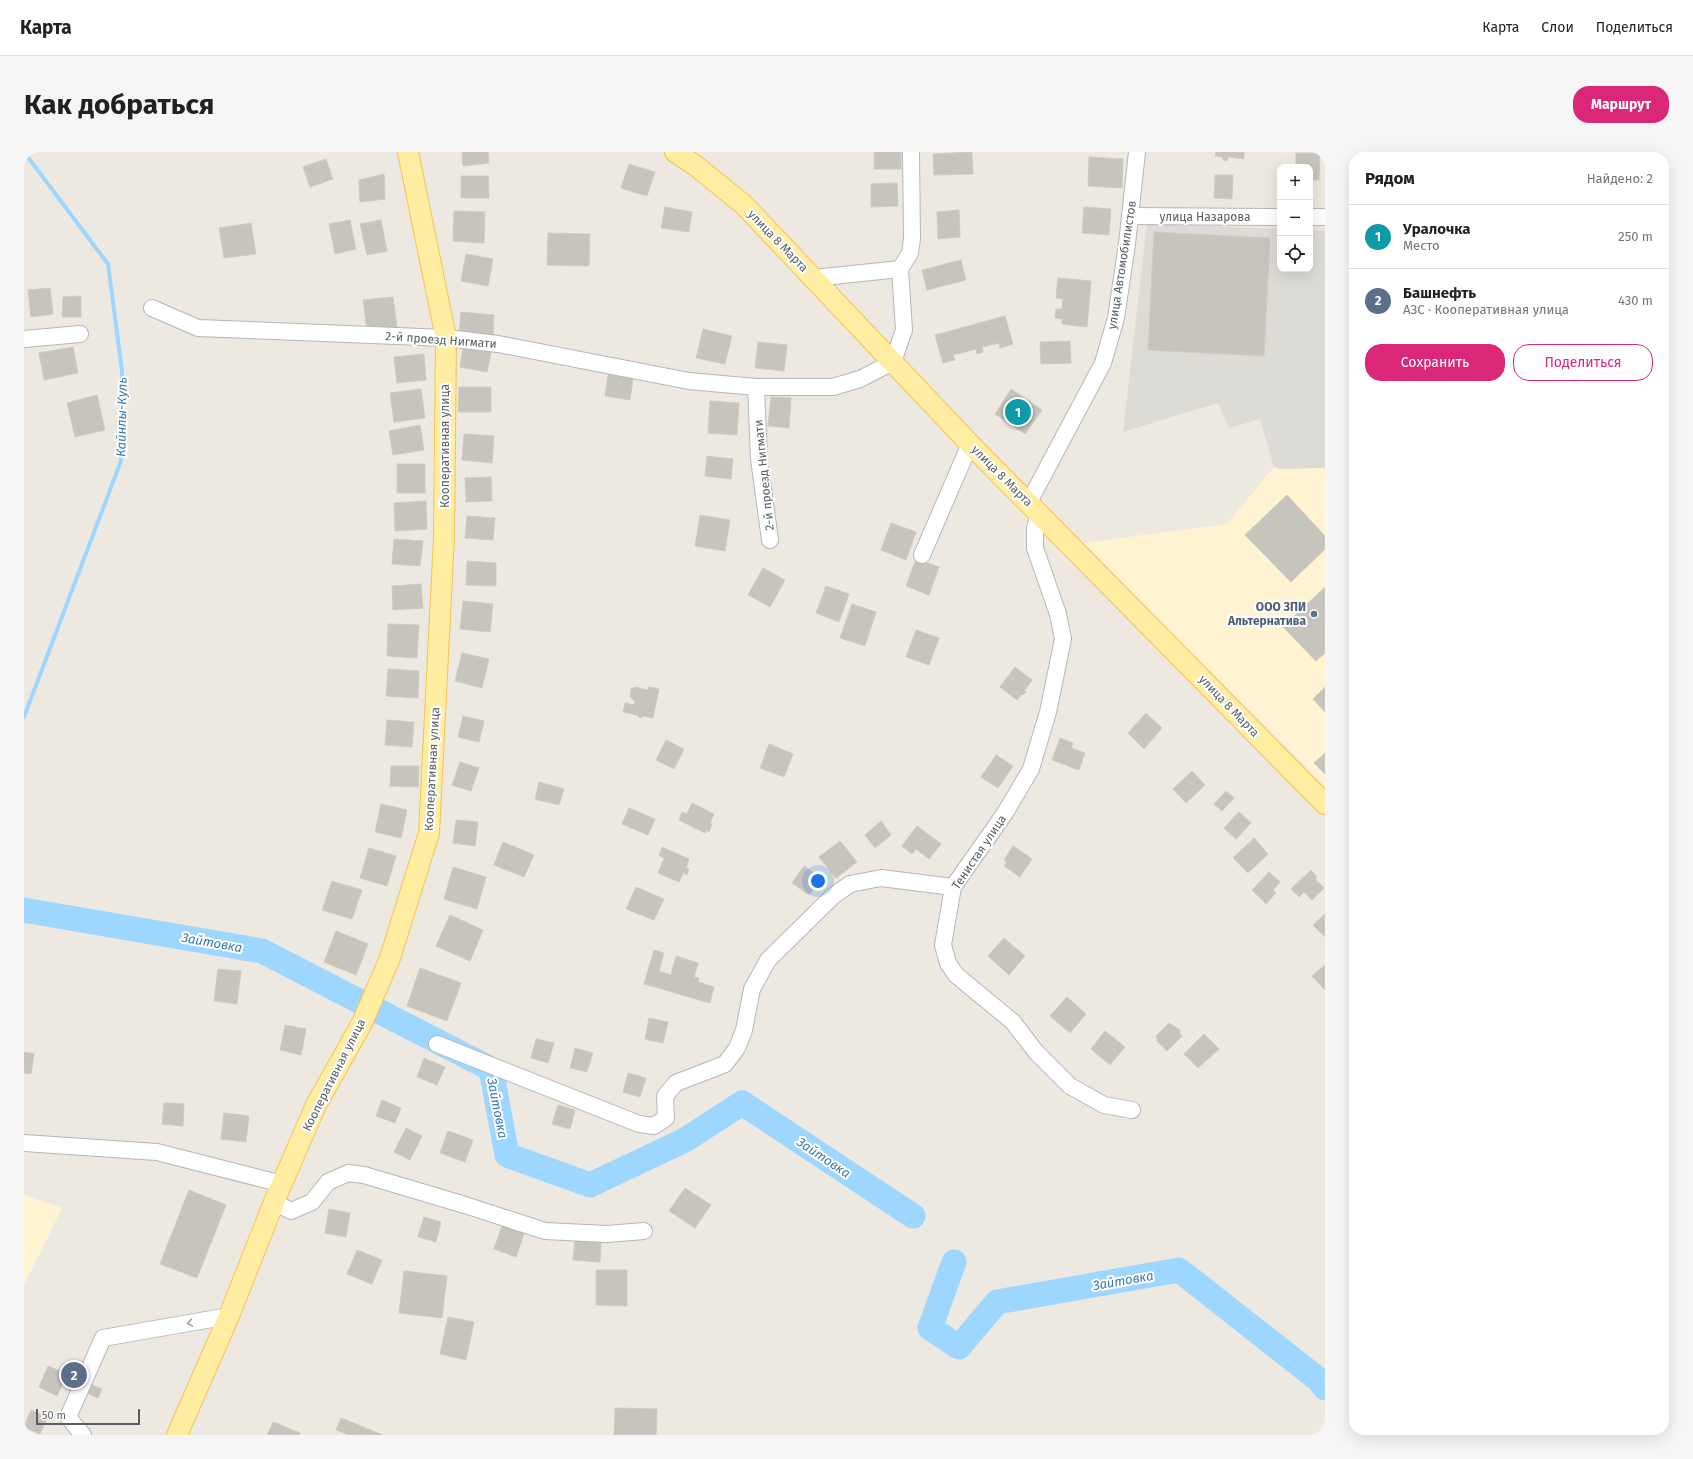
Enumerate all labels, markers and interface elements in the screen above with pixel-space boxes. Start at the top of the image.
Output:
text: Карта [20,16,72,39]
text: Карта [1482,19,1519,36]
text: Слои [1541,19,1574,36]
text: Поделиться [1596,19,1673,36]
button: Маршрут [1573,86,1669,123]
text: Как добраться [24,88,214,121]
map controls [1277,164,1313,272]
button: + [1277,164,1313,200]
text: Рядом [1365,168,1415,189]
text: Найдено: 2 [1587,171,1653,186]
street label: улица Автомобилистов [1105,199,1139,330]
button: − [1277,200,1313,236]
street label: улица 8 Марта [745,207,811,275]
street label: улица Назарова [1159,210,1251,224]
text: Уралочка [1403,220,1470,238]
text: 1 [1375,229,1381,244]
text: 250 m [1618,229,1653,244]
button: locate [1277,236,1313,272]
text: Место [1403,238,1440,253]
text: Башнефть [1403,284,1476,302]
text: 2 [1375,293,1381,308]
text: 430 m [1618,293,1653,308]
text: АЗС · Кооперативная улица [1403,302,1569,317]
street label: 2-й проезд Нигмати [385,329,497,351]
button: Сохранить [1365,344,1505,381]
button: Поделиться [1513,344,1653,381]
water label: Кайнлы-Куль [113,377,130,457]
street label: Кооперативная улица [438,384,452,508]
pin: 1 [1005,397,1031,427]
street label: 2-й проезд Нигмати [751,419,777,531]
street label: улица 8 Марта [969,443,1035,509]
place label: ООО ЗПИ Альтернатива [1227,600,1306,628]
marker: ООО ЗПИ Альтернатива [1309,609,1319,619]
street label: улица 8 Марта [1196,672,1262,740]
street label: Кооперативная улица [422,707,442,831]
street label: Тенистая улица [949,812,1009,892]
your location [808,871,828,891]
water label: Зайтовка [179,930,243,955]
street label: Кооперативная улица [300,1017,368,1133]
water label: Зайтовка [484,1076,511,1140]
water label: Зайтовка [793,1133,853,1181]
water label: Зайтовка [1091,1268,1155,1293]
one-way arrow [187,1318,193,1327]
pin: 2 [61,1360,87,1390]
scale bar [36,1407,140,1426]
text: 50 m [42,1409,66,1422]

